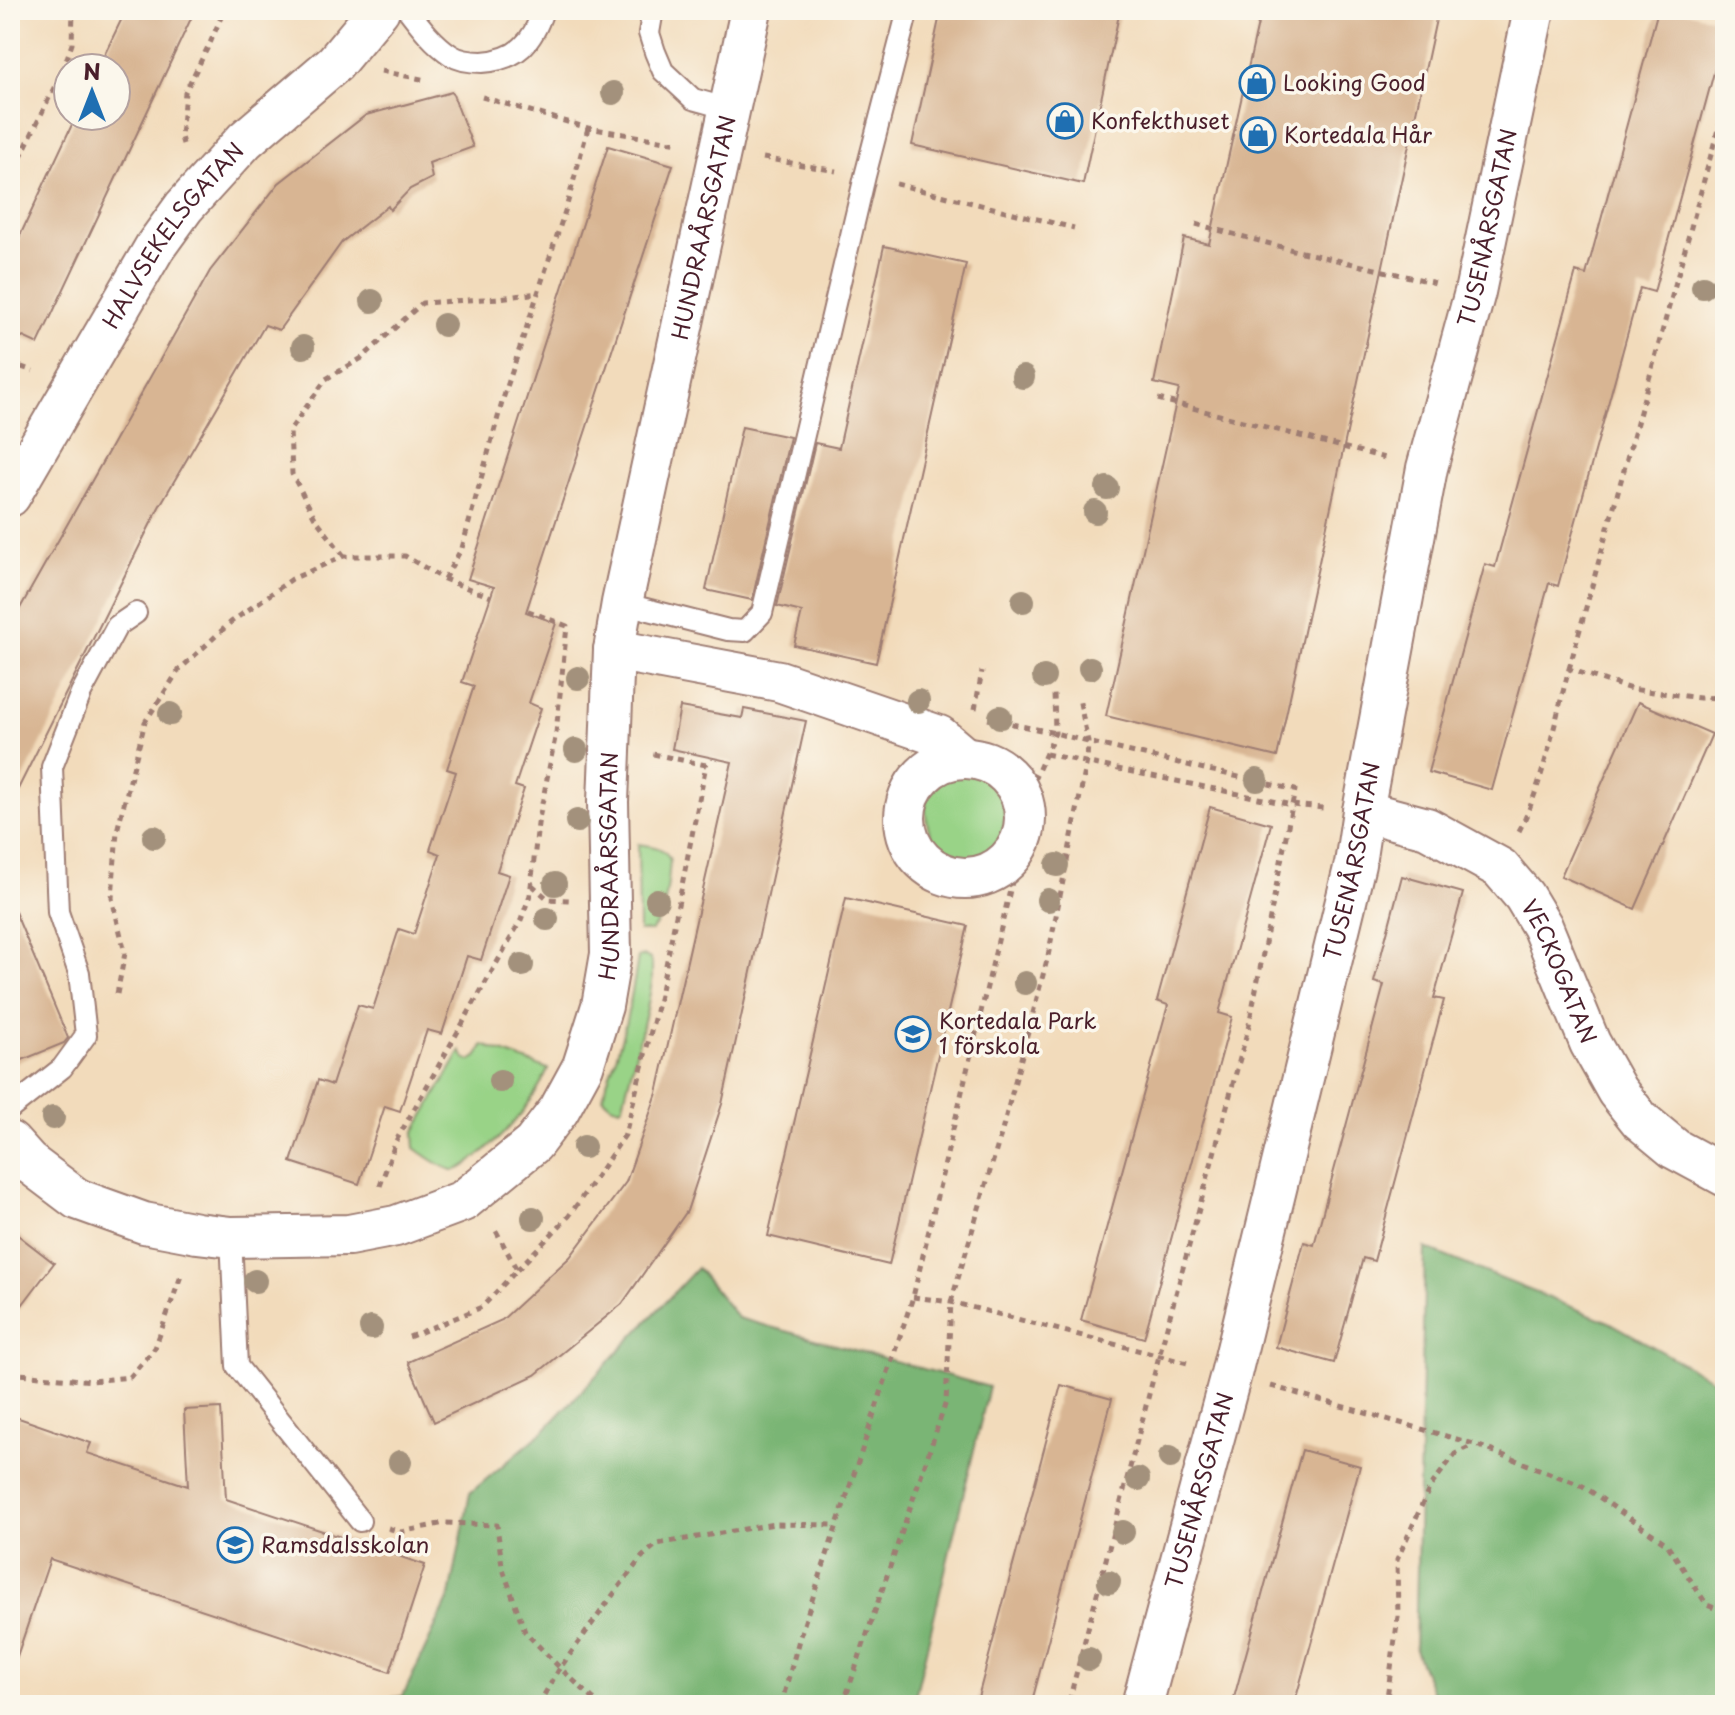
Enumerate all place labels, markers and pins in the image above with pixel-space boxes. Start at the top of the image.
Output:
shop icon: Looking Good [1238,64,1276,102]
place label: Looking Good [1283,65,1426,98]
shop icon: Konfekthuset [1046,102,1084,140]
place label: Konfekthuset [1091,103,1230,136]
shop icon: Kortedala Hår [1239,116,1277,154]
place label: Kortedala Hår [1284,117,1432,150]
place label: Kortedala Park 1 förskola [939,1003,1097,1061]
school or university icon: Kortedala Park 1 förskola [894,1015,932,1053]
school or university icon: Ramsdalsskolan [216,1526,254,1564]
place label: Ramsdalsskolan [261,1527,429,1560]

